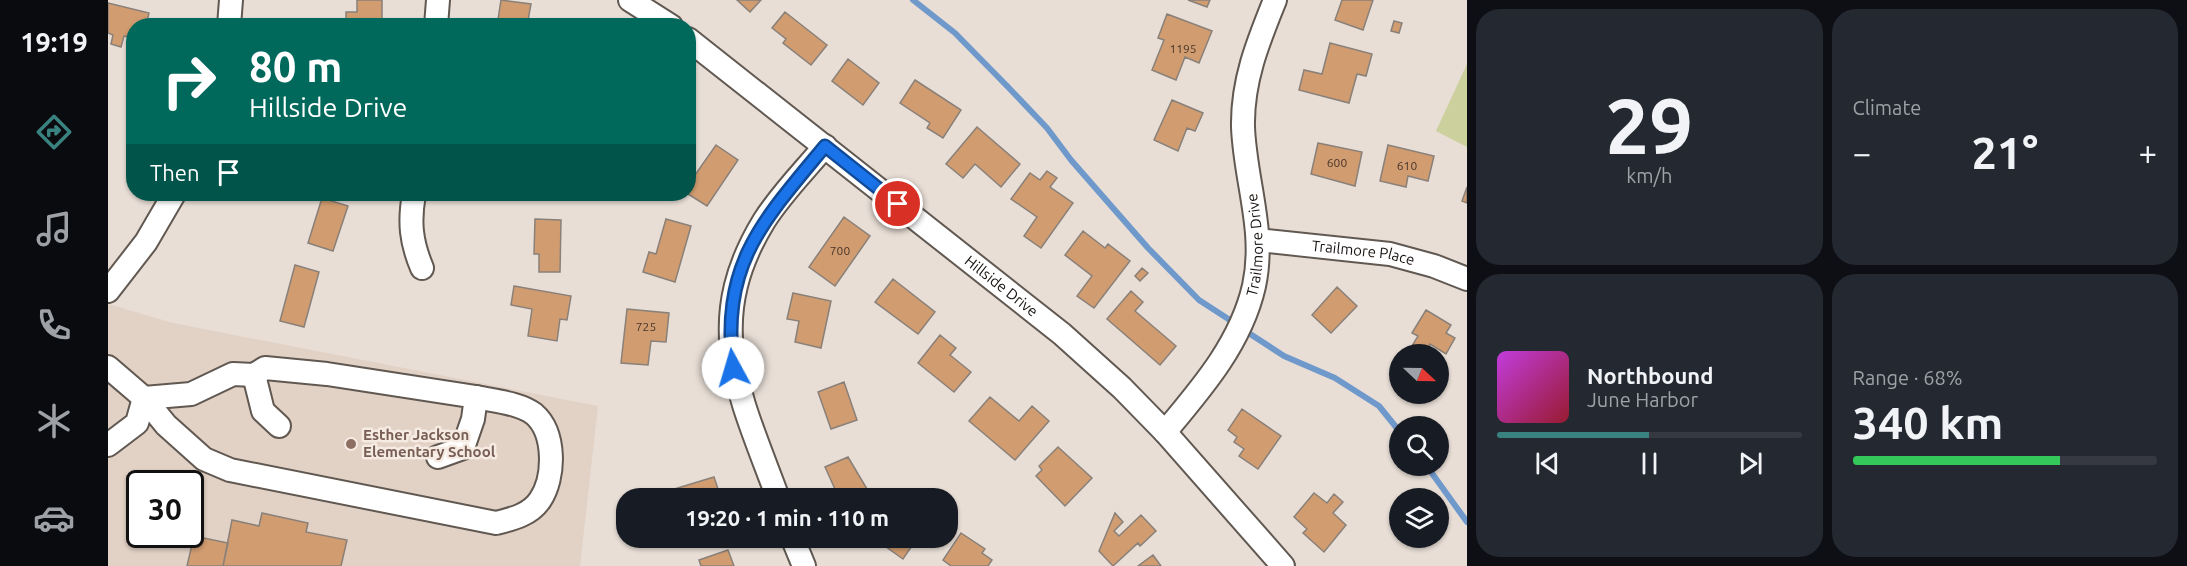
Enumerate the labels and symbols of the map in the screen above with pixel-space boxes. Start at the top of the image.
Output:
house number: 1195 [1169,42,1197,55]
house number: 600 [1327,156,1347,169]
house number: 610 [1397,159,1417,172]
pin [872,178,923,229]
street label: Trailmore Drive [1243,192,1266,298]
street label: Trailmore Place [1311,237,1417,268]
house number: 700 [830,244,850,257]
street label: Hillside Drive [962,252,1041,320]
house number: 725 [636,320,656,333]
position arrow [701,336,765,400]
north arrow [1389,344,1449,404]
place label: Esther Jackson Elementary School [363,426,496,460]
marker: Esther Jackson Elementary School [344,437,358,451]
speed limit sign: 30 [126,470,204,548]

